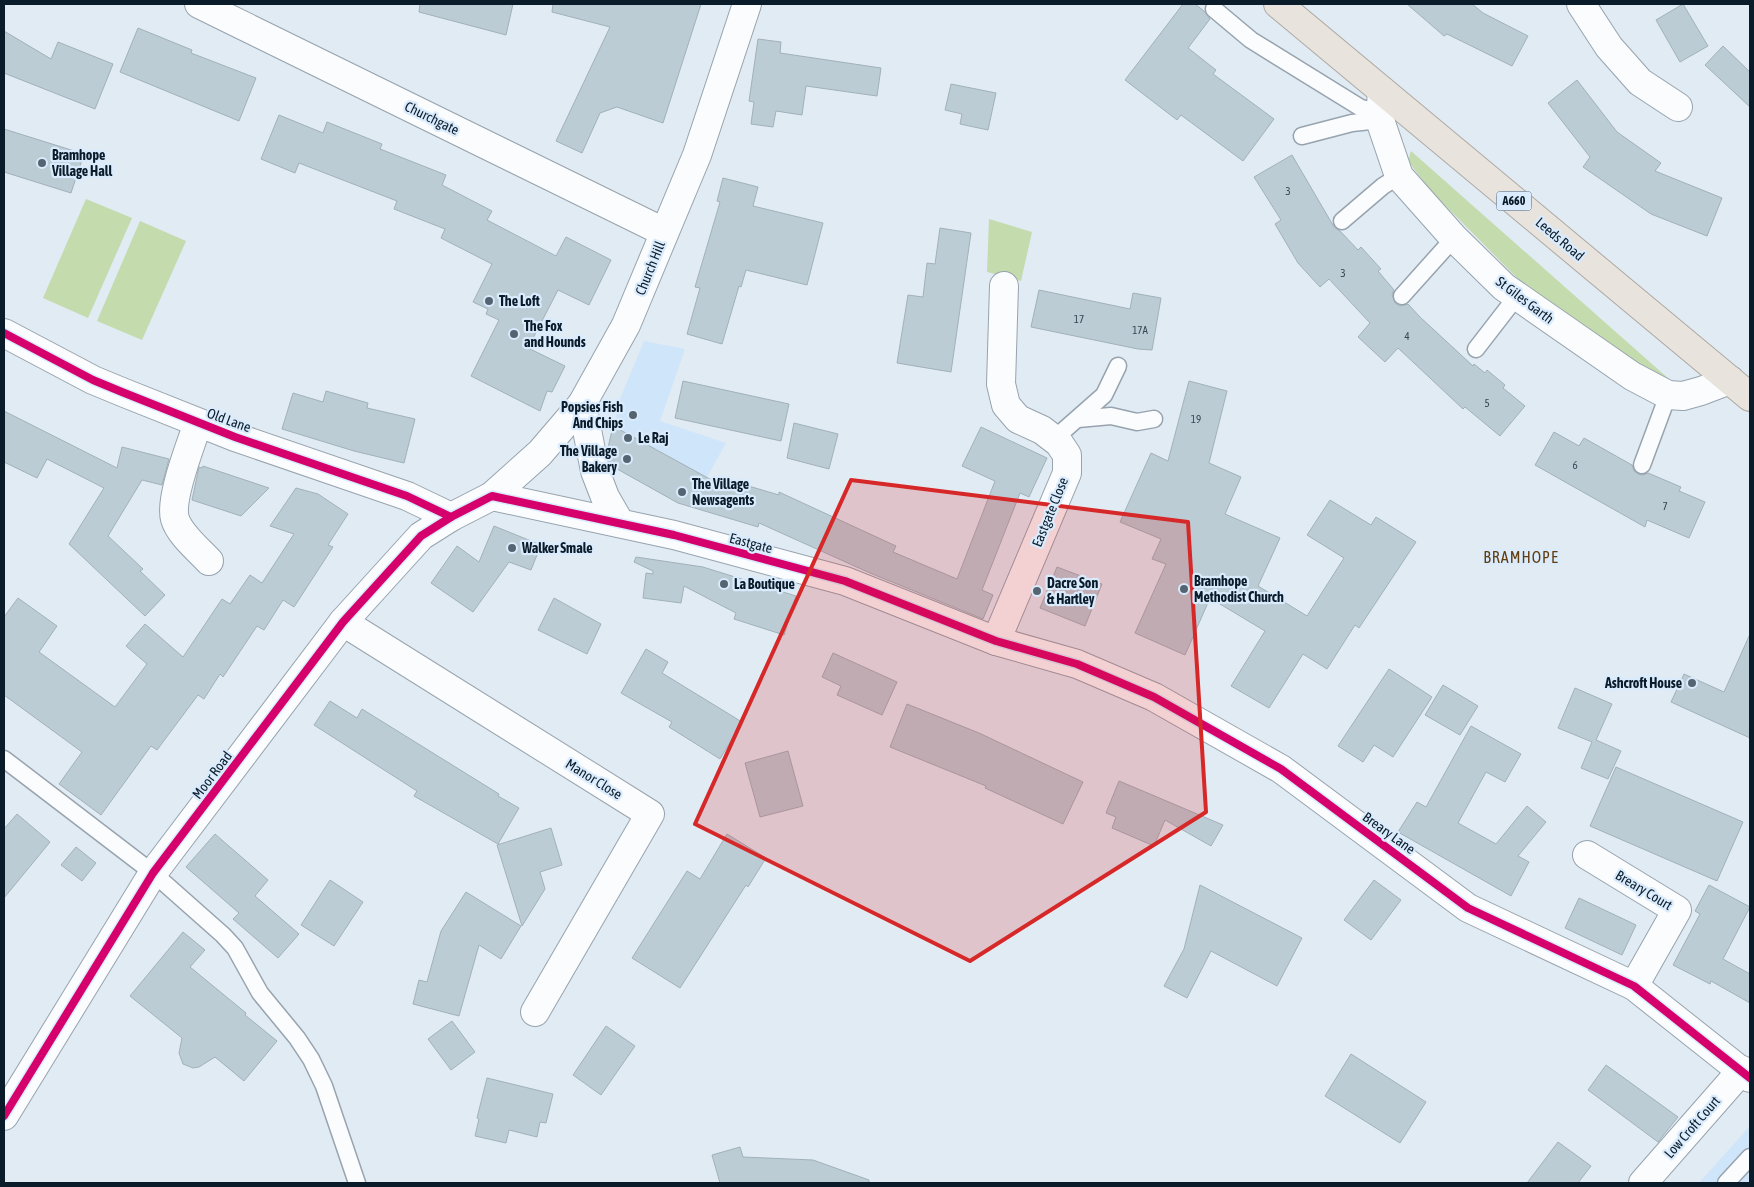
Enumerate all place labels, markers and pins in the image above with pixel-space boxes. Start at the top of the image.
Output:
place label: Bramhope Village Hall [51,147,112,179]
marker: Bramhope Village Hall [36,157,48,169]
place label: The Loft [499,293,540,309]
marker: The Loft [483,295,495,307]
place label: The Fox and Hounds [524,318,586,350]
marker: The Fox and Hounds [508,328,520,340]
place label: Popsies Fish And Chips [561,399,623,431]
marker: Popsies Fish And Chips [627,409,639,421]
place label: Le Raj [638,430,668,446]
marker: Le Raj [622,432,634,444]
place label: The Village Bakery [560,443,617,475]
marker: The Village Bakery [621,453,633,465]
place label: The Village Newsagents [692,476,754,508]
marker: The Village Newsagents [676,486,688,498]
place label: Walker Smale [521,540,593,556]
marker: Walker Smale [506,542,518,554]
place label: Bramhope Methodist Church [1194,573,1284,605]
place label: Dacre Son & Hartley [1047,575,1098,607]
place label: La Boutique [734,576,795,592]
marker: La Boutique [718,578,730,590]
marker: Bramhope Methodist Church [1178,583,1190,595]
marker: Dacre Son & Hartley [1031,585,1043,597]
place label: Ashcroft House [1604,675,1682,691]
marker: Ashcroft House [1686,677,1698,689]

